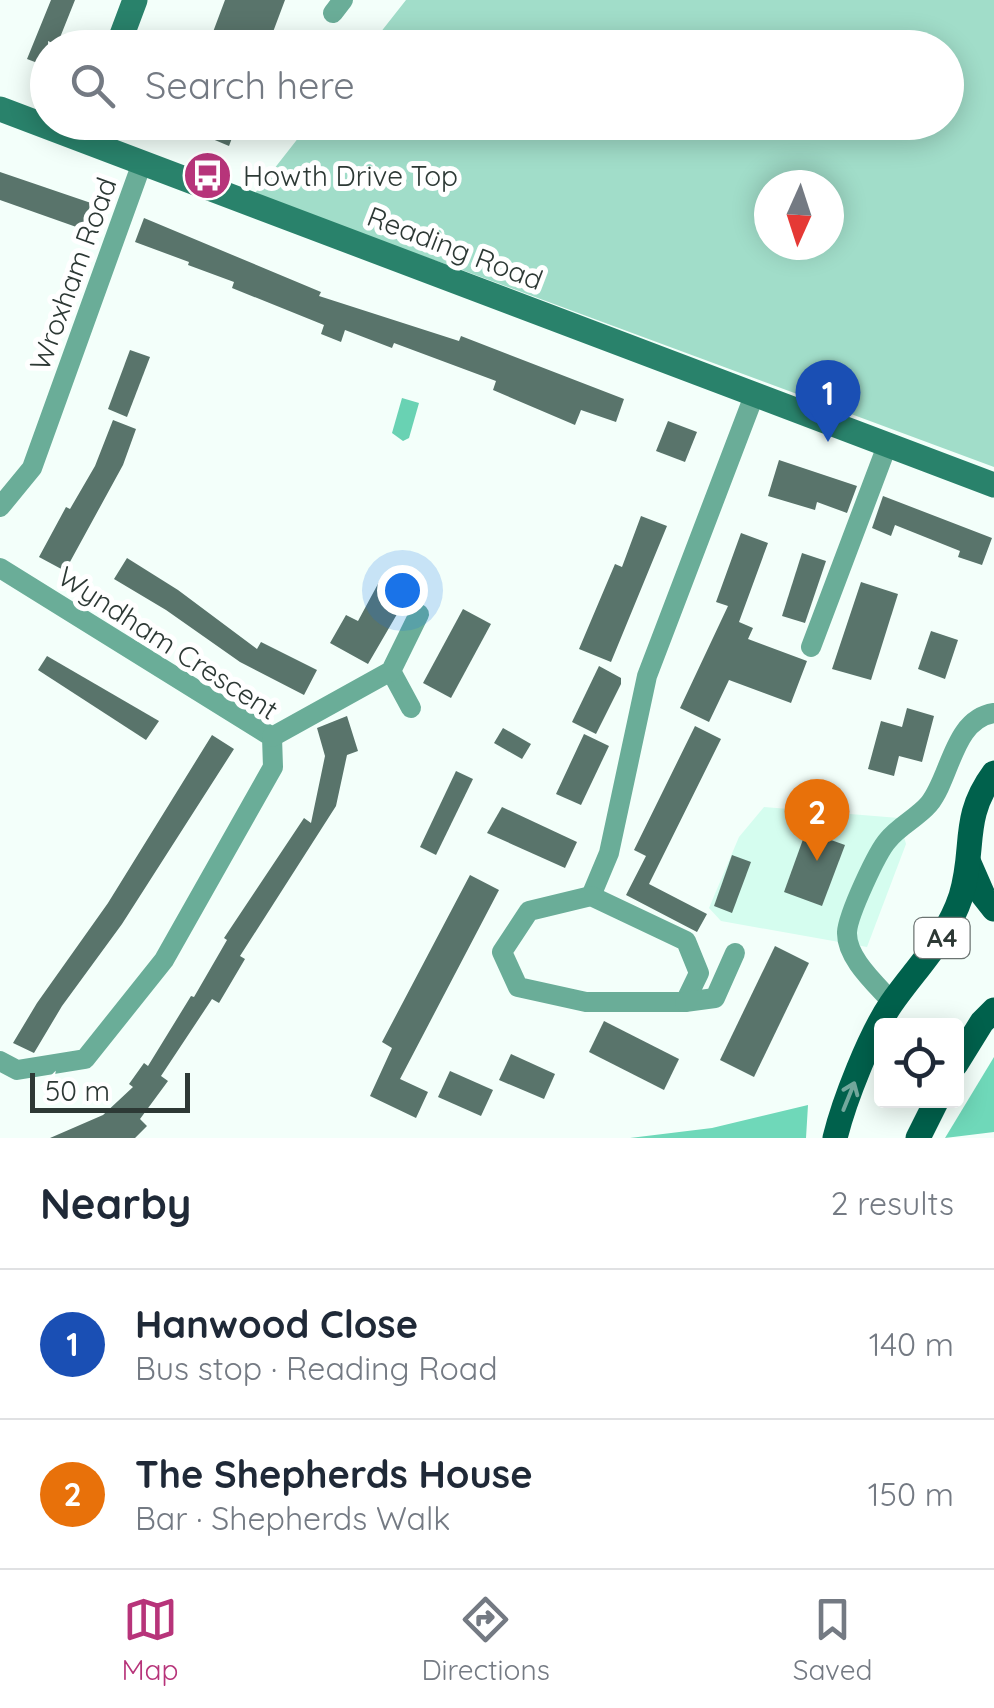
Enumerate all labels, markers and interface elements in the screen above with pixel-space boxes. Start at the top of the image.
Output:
search box [30,30,964,140]
icon: search [65,58,120,113]
text: Search here [145,61,355,109]
bus stop icon: Howth Drive Top [182,150,234,202]
place label: Howth Drive Top [243,158,458,193]
north arrow [754,170,844,260]
street label: Wroxham Road [21,173,124,375]
street label: Reading Road [362,198,548,297]
pin: 1 [796,360,860,442]
street label: Wyndham Crescent [52,558,285,727]
your location [377,565,428,616]
pin: 2 [784,778,850,861]
road number: A4 [914,918,970,958]
map controls [874,1018,964,1108]
button: locate [874,1018,964,1108]
scale bar [30,1068,190,1112]
text: 50 m [45,1073,110,1108]
one-way arrow [842,1081,860,1112]
text: Nearby [40,1177,191,1230]
text: 2 results [831,1183,954,1223]
text: Hanwood Close [135,1300,418,1348]
text: 1 [66,1324,79,1364]
text: 140 m [869,1324,954,1364]
text: Bus stop · Reading Road [135,1348,498,1388]
text: The Shepherds House [135,1450,533,1498]
text: 2 [63,1474,82,1514]
text: 150 m [868,1474,954,1514]
text: Bar · Shepherds Walk [135,1498,450,1538]
tab: Map [121,1592,179,1687]
tab: Directions [421,1592,550,1687]
tab: Saved [793,1592,873,1687]

